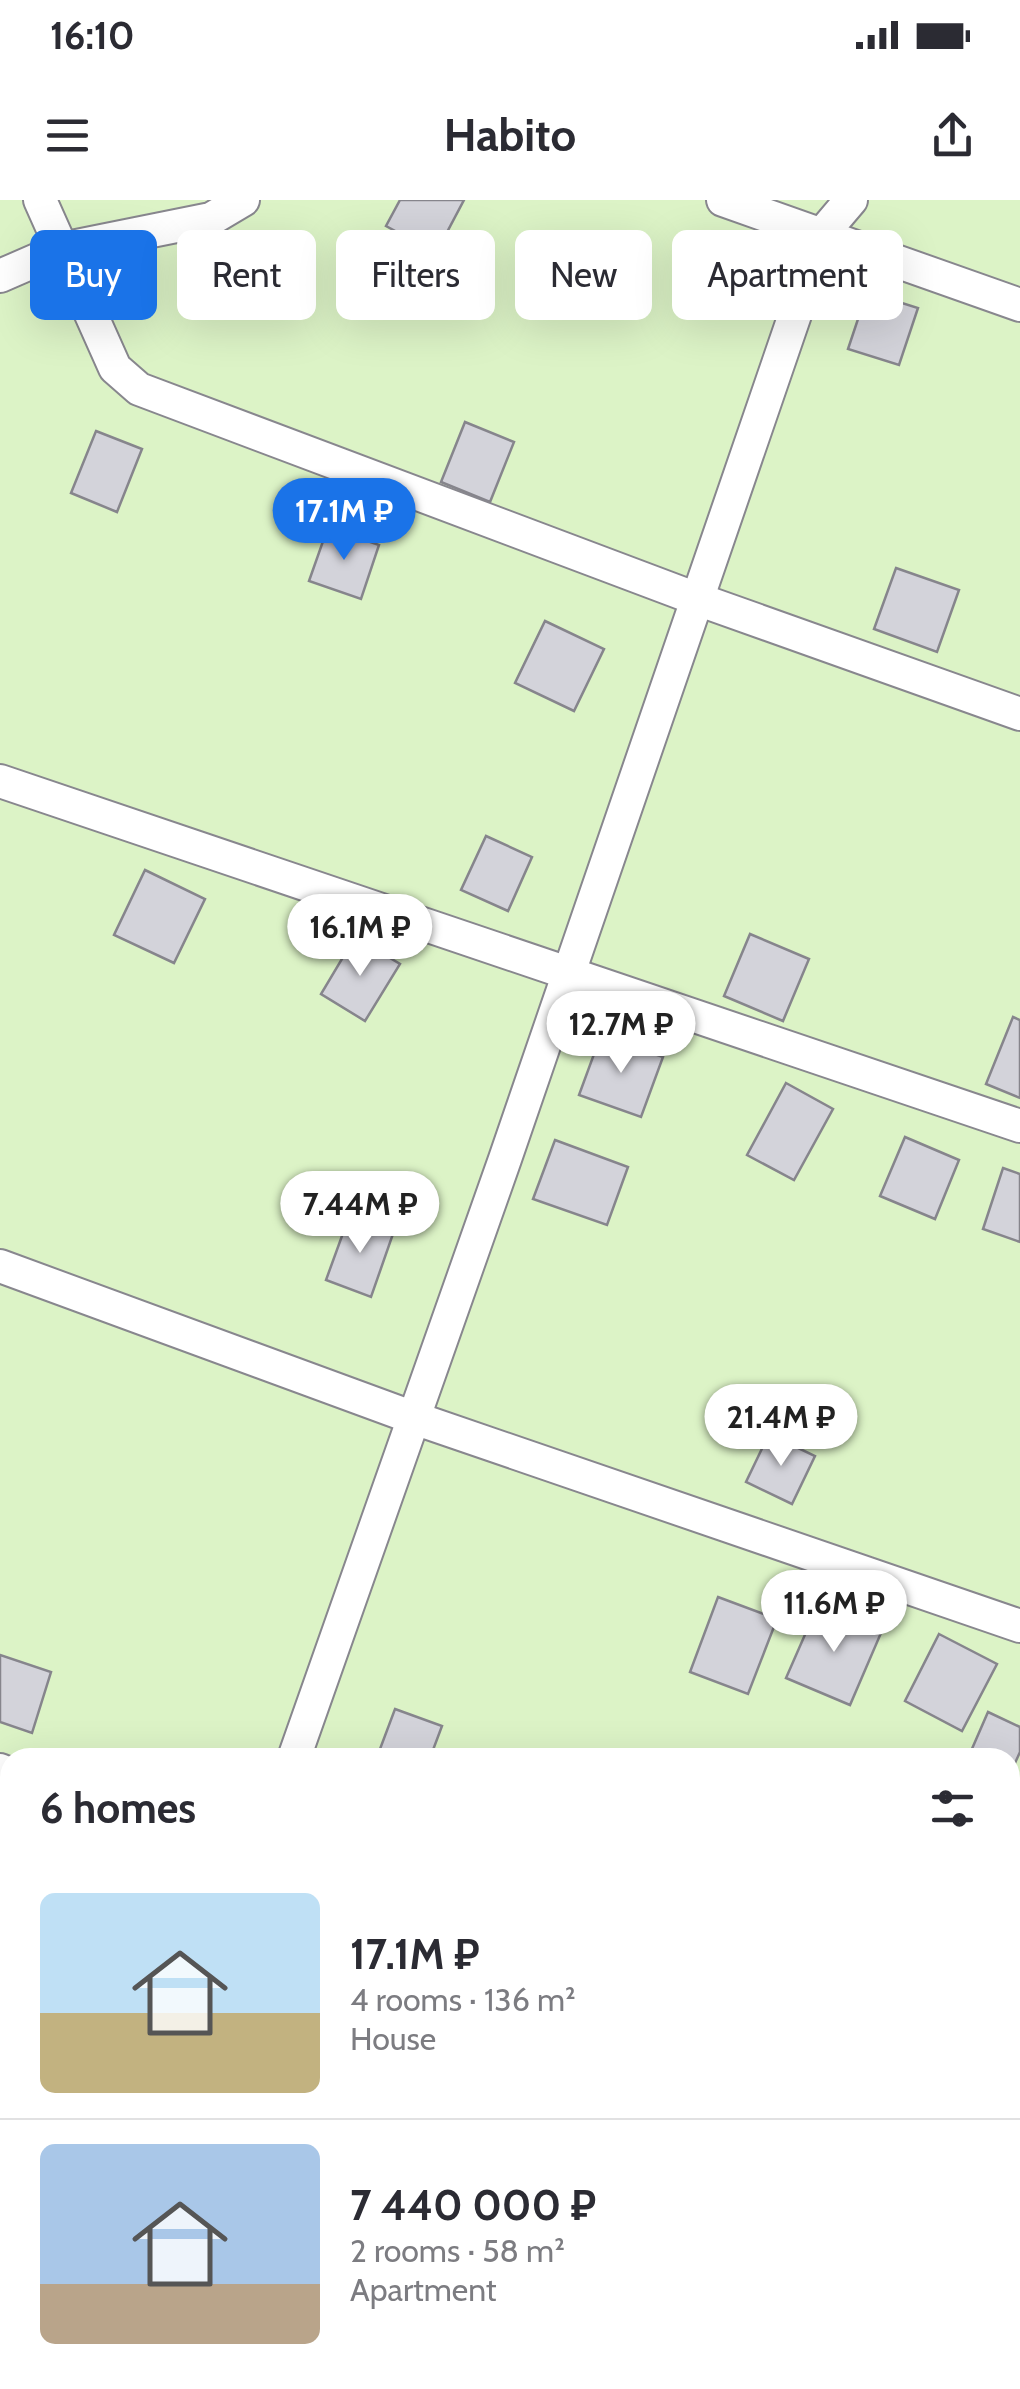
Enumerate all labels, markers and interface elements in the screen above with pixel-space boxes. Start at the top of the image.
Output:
text: 16:10 [50,12,135,59]
icon: menu [40,108,95,163]
text: Habito [444,108,576,162]
icon: share [925,108,980,163]
chip: Buy [30,230,157,320]
chip: Rent [177,230,316,320]
chip: Filters [336,230,495,320]
chip: New [515,230,652,320]
chip: Apartment [672,230,903,320]
pin: 17.1M ₽ [252,478,436,563]
text: 17.1M ₽ [295,491,393,530]
pin: 16.1M ₽ [268,894,452,979]
text: 16.1M ₽ [309,907,411,946]
pin: 12.7M ₽ [529,991,713,1076]
text: 12.7M ₽ [569,1004,673,1043]
pin: 7.44M ₽ [268,1171,452,1256]
text: 7.44M ₽ [302,1184,418,1223]
pin: 21.4M ₽ [689,1384,873,1469]
text: 21.4M ₽ [726,1397,836,1436]
pin: 11.6M ₽ [742,1570,926,1655]
text: 11.6M ₽ [783,1583,885,1622]
icon: filters [925,1781,980,1836]
text: 6 homes [40,1782,196,1834]
text: 17.1M ₽ [350,1928,480,1980]
icon: home [120,1933,240,2053]
text: 4 rooms · 136 m² [350,1980,576,2019]
text: House [350,2019,436,2058]
text: 7 440 000 ₽ [350,2179,596,2231]
icon: home [120,2184,240,2304]
text: 2 rooms · 58 m² [350,2231,565,2270]
text: Apartment [350,2270,497,2309]

